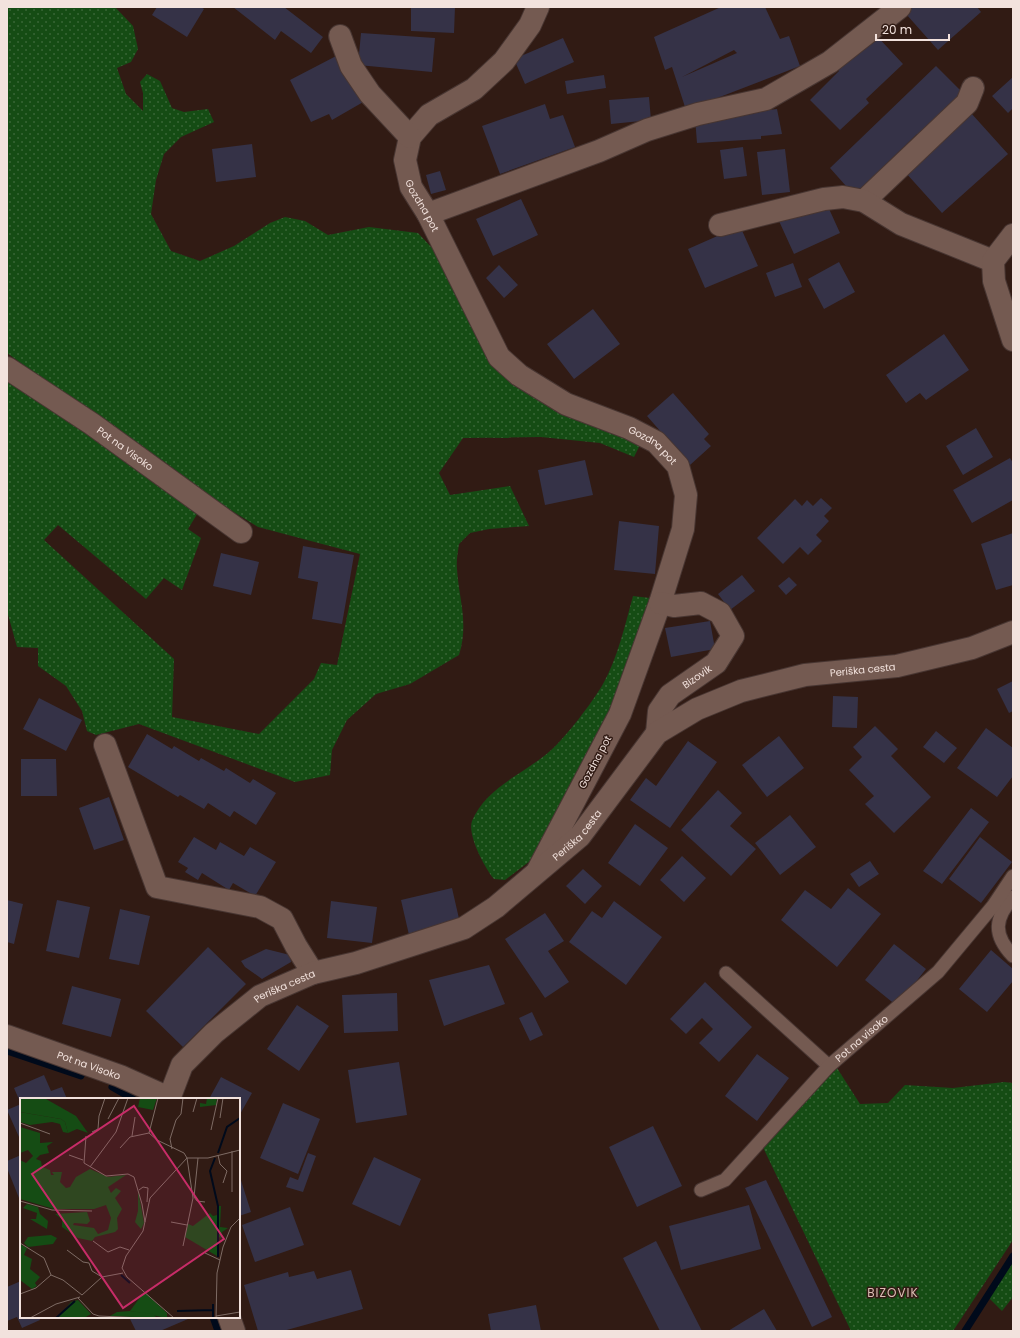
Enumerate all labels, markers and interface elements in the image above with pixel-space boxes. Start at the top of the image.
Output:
scale bar [876,16,949,42]
text: 20 m [882,21,912,38]
street label: Gozdna pot [402,178,443,234]
street label: Gozdna pot [626,422,681,468]
street label: Pot na Visoko [94,423,157,474]
street label: Periška cesta [829,659,896,680]
street label: Bizovik [679,660,715,692]
street label: Gozdna pot [575,733,615,791]
street label: Periška cesta [549,806,605,864]
street label: Periška cesta [250,966,317,1006]
street label: Pot na visoko [832,1011,891,1065]
street label: Pot na Visoko [55,1047,123,1083]
inset map [20,1098,240,1318]
district label: BIZOVIK [867,1284,919,1301]

